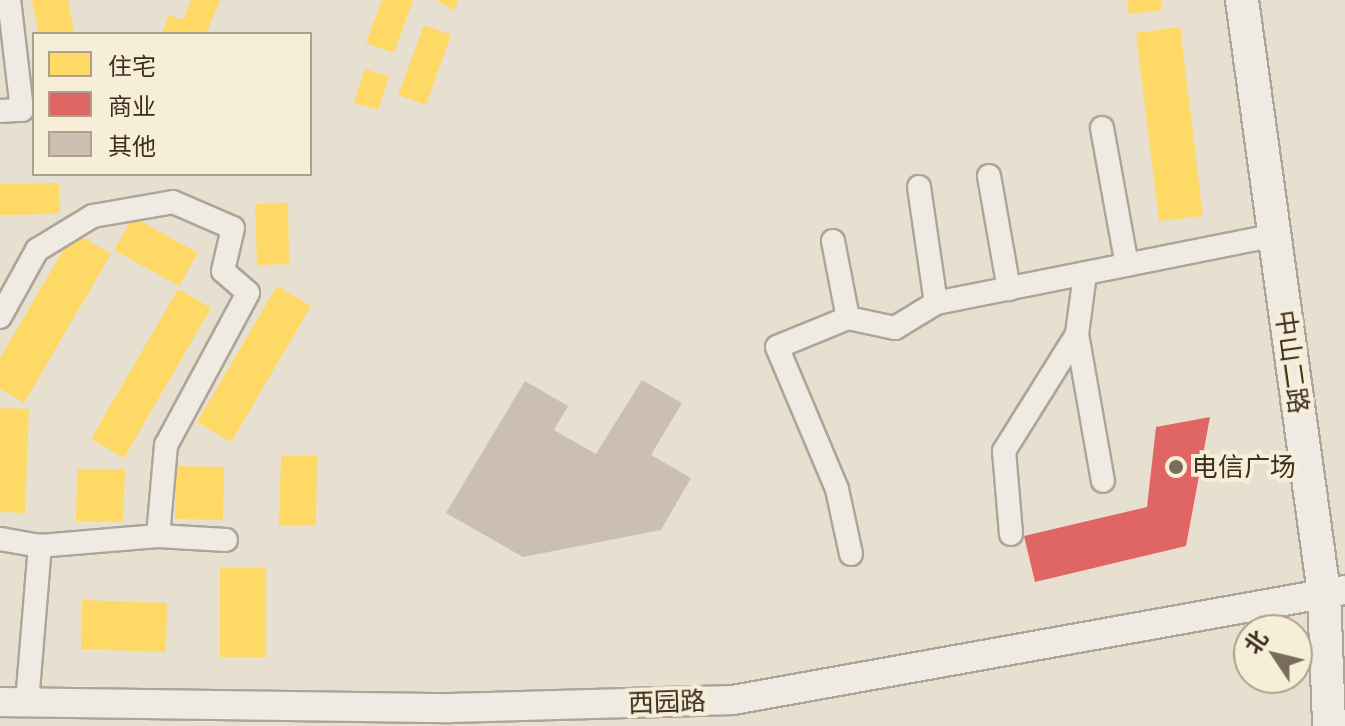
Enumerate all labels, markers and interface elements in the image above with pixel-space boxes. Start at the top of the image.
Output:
legend [32,32,312,176]
text: 住宅 [108,49,156,82]
text: 商业 [108,89,156,122]
text: 其他 [108,129,156,162]
street label: 中山二路 [1269,308,1315,416]
place label: 电信广场 [1192,451,1296,483]
marker: 电信广场 [1167,458,1185,476]
north arrow [1233,614,1313,694]
text: 北 [1236,624,1274,659]
street label: 西园路 [627,685,707,719]

